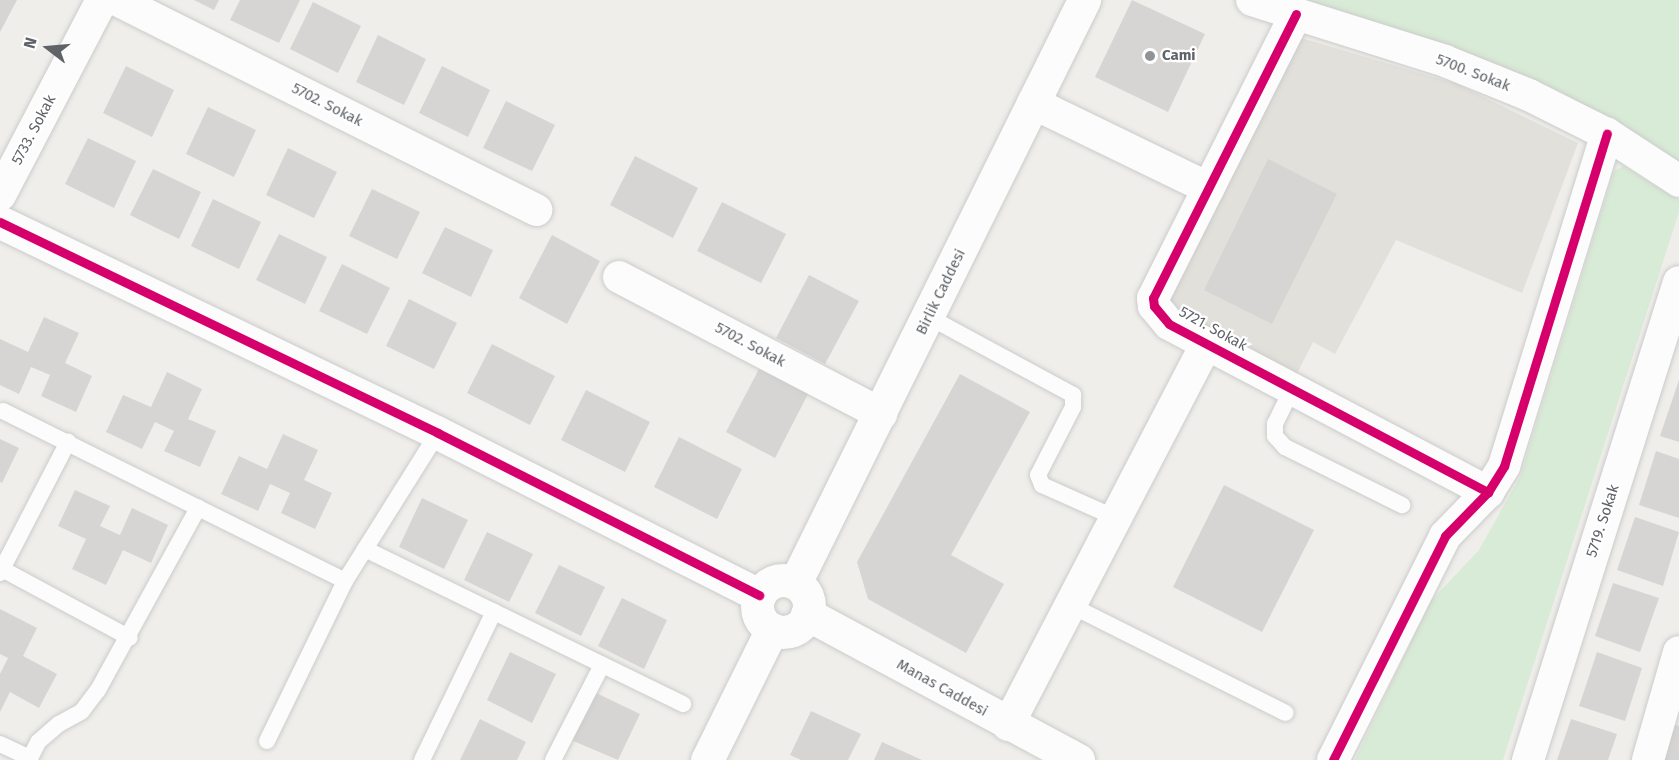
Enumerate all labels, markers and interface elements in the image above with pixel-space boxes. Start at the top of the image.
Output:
north arrow [18,18,78,78]
text: N [20,35,41,51]
place label: Cami [1162,47,1196,65]
marker: Cami [1143,49,1157,63]
street label: 5700. Sokak [1433,51,1513,95]
street label: 5702. Sokak [289,79,365,131]
street label: 5733. Sokak [8,92,60,168]
street label: Birlik Caddesi [912,246,970,338]
street label: 5721. Sokak [1176,303,1250,355]
street label: 5702. Sokak [712,319,788,371]
street label: 5719. Sokak [1583,482,1623,560]
street label: Manas Caddesi [893,656,991,720]

